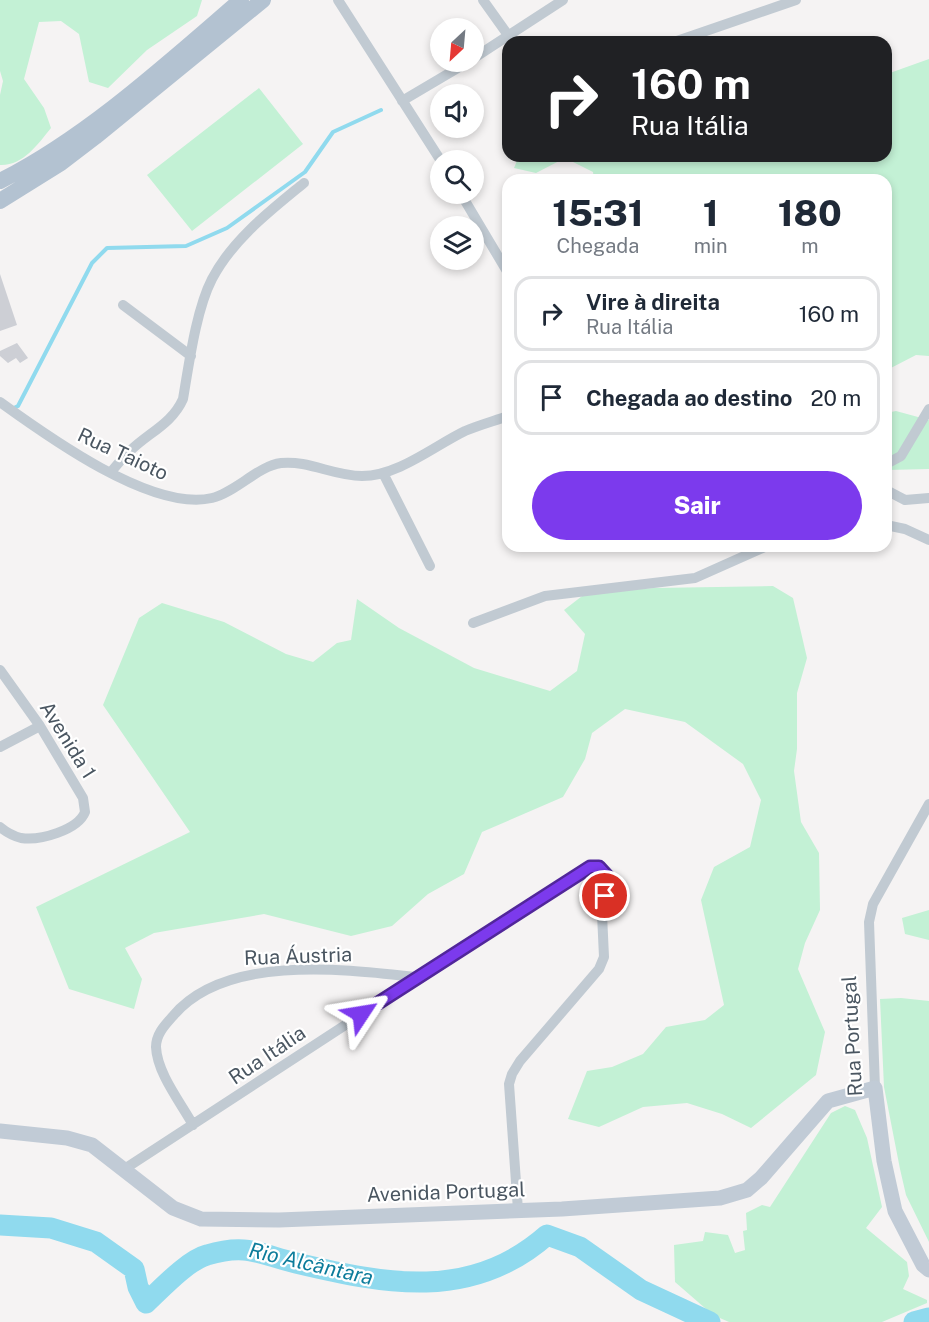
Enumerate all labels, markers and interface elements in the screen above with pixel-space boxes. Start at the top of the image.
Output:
north arrow [430,18,484,72]
map controls [430,18,484,270]
text: 160 m [631,59,751,108]
icon: right [532,60,610,138]
button: sound [430,84,484,138]
text: Rua Itália [631,109,749,141]
button: search [430,150,484,204]
text: 15:31 [552,192,644,234]
text: 1 [703,192,719,234]
text: 180 [778,192,842,234]
button: layers [430,216,484,270]
text: Chegada [556,234,639,258]
text: min [694,234,728,258]
text: m [801,234,818,258]
text: Vire à direita [586,289,720,315]
icon: right [535,297,568,330]
text: 160 m [799,301,859,327]
text: Rua Itália [586,315,673,339]
icon: arrive [535,381,568,414]
text: Chegada ao destino [586,385,792,411]
text: 20 m [810,385,861,411]
street label: Rua Taioto [74,423,172,485]
button: Sair [532,471,862,540]
street label: Avenida 1 [35,697,101,783]
pin [579,870,630,921]
icon: arrive [588,879,621,912]
street label: Rua Áustria [244,941,352,970]
street label: Rua Portugal [837,975,867,1097]
position arrow [329,982,393,1046]
street label: Rua Itália [224,1021,310,1089]
street label: Avenida Portugal [366,1177,526,1207]
water label: Rio Alcântara [247,1237,376,1290]

